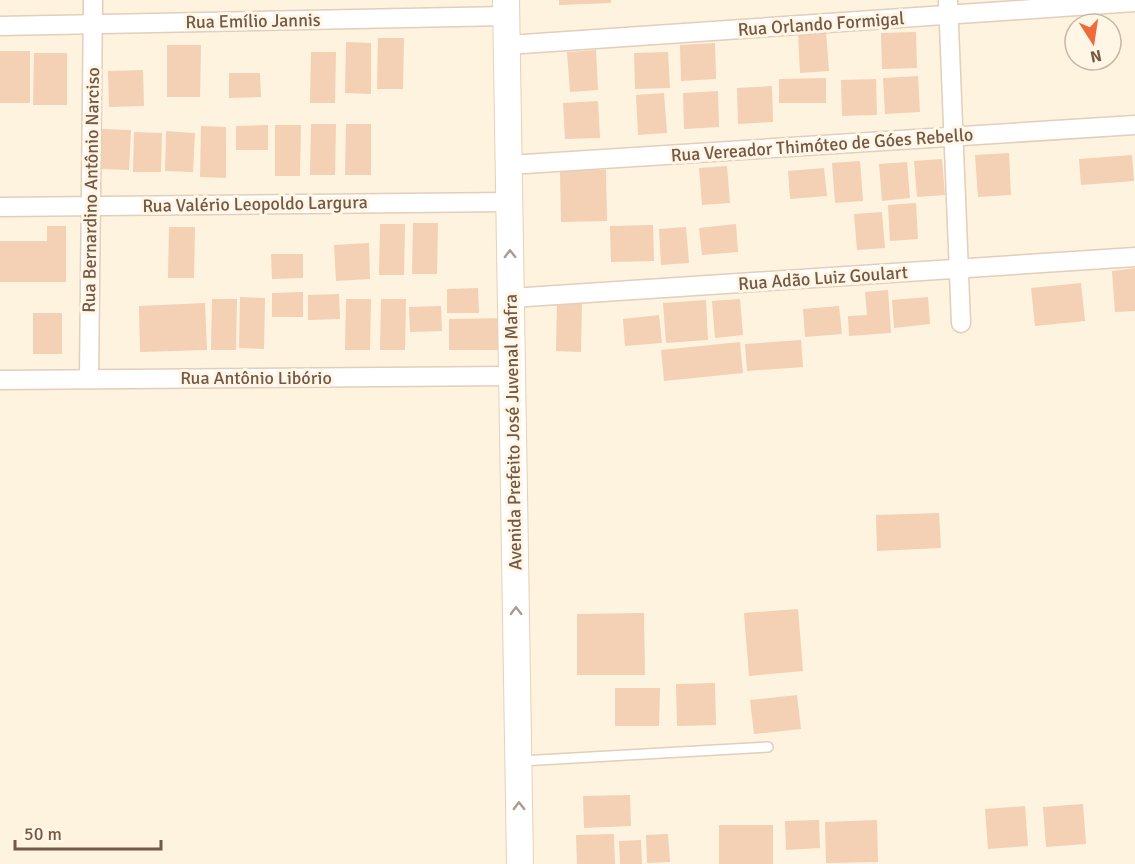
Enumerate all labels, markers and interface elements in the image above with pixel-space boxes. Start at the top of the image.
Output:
street label: Rua Orlando Formigal [737,7,905,41]
street label: Rua Emílio Jannis [185,9,321,33]
north arrow [1063,12,1123,72]
text: N [1088,45,1103,67]
street label: Rua Bernardino Antônio Narciso [78,67,104,313]
street label: Rua Vereador Thimóteo de Góes Rebello [670,123,974,167]
street label: Rua Valério Leopoldo Largura [142,191,368,217]
one-way arrow [504,250,516,259]
street label: Rua Adão Luiz Goulart [737,261,909,295]
street label: Avenida Prefeito José Juvenal Mafra [500,294,526,570]
street label: Rua Antônio Libório [180,367,332,389]
one-way arrow [510,606,522,615]
one-way arrow [513,801,525,810]
scale bar [15,813,160,851]
text: 50 m [24,823,62,845]

